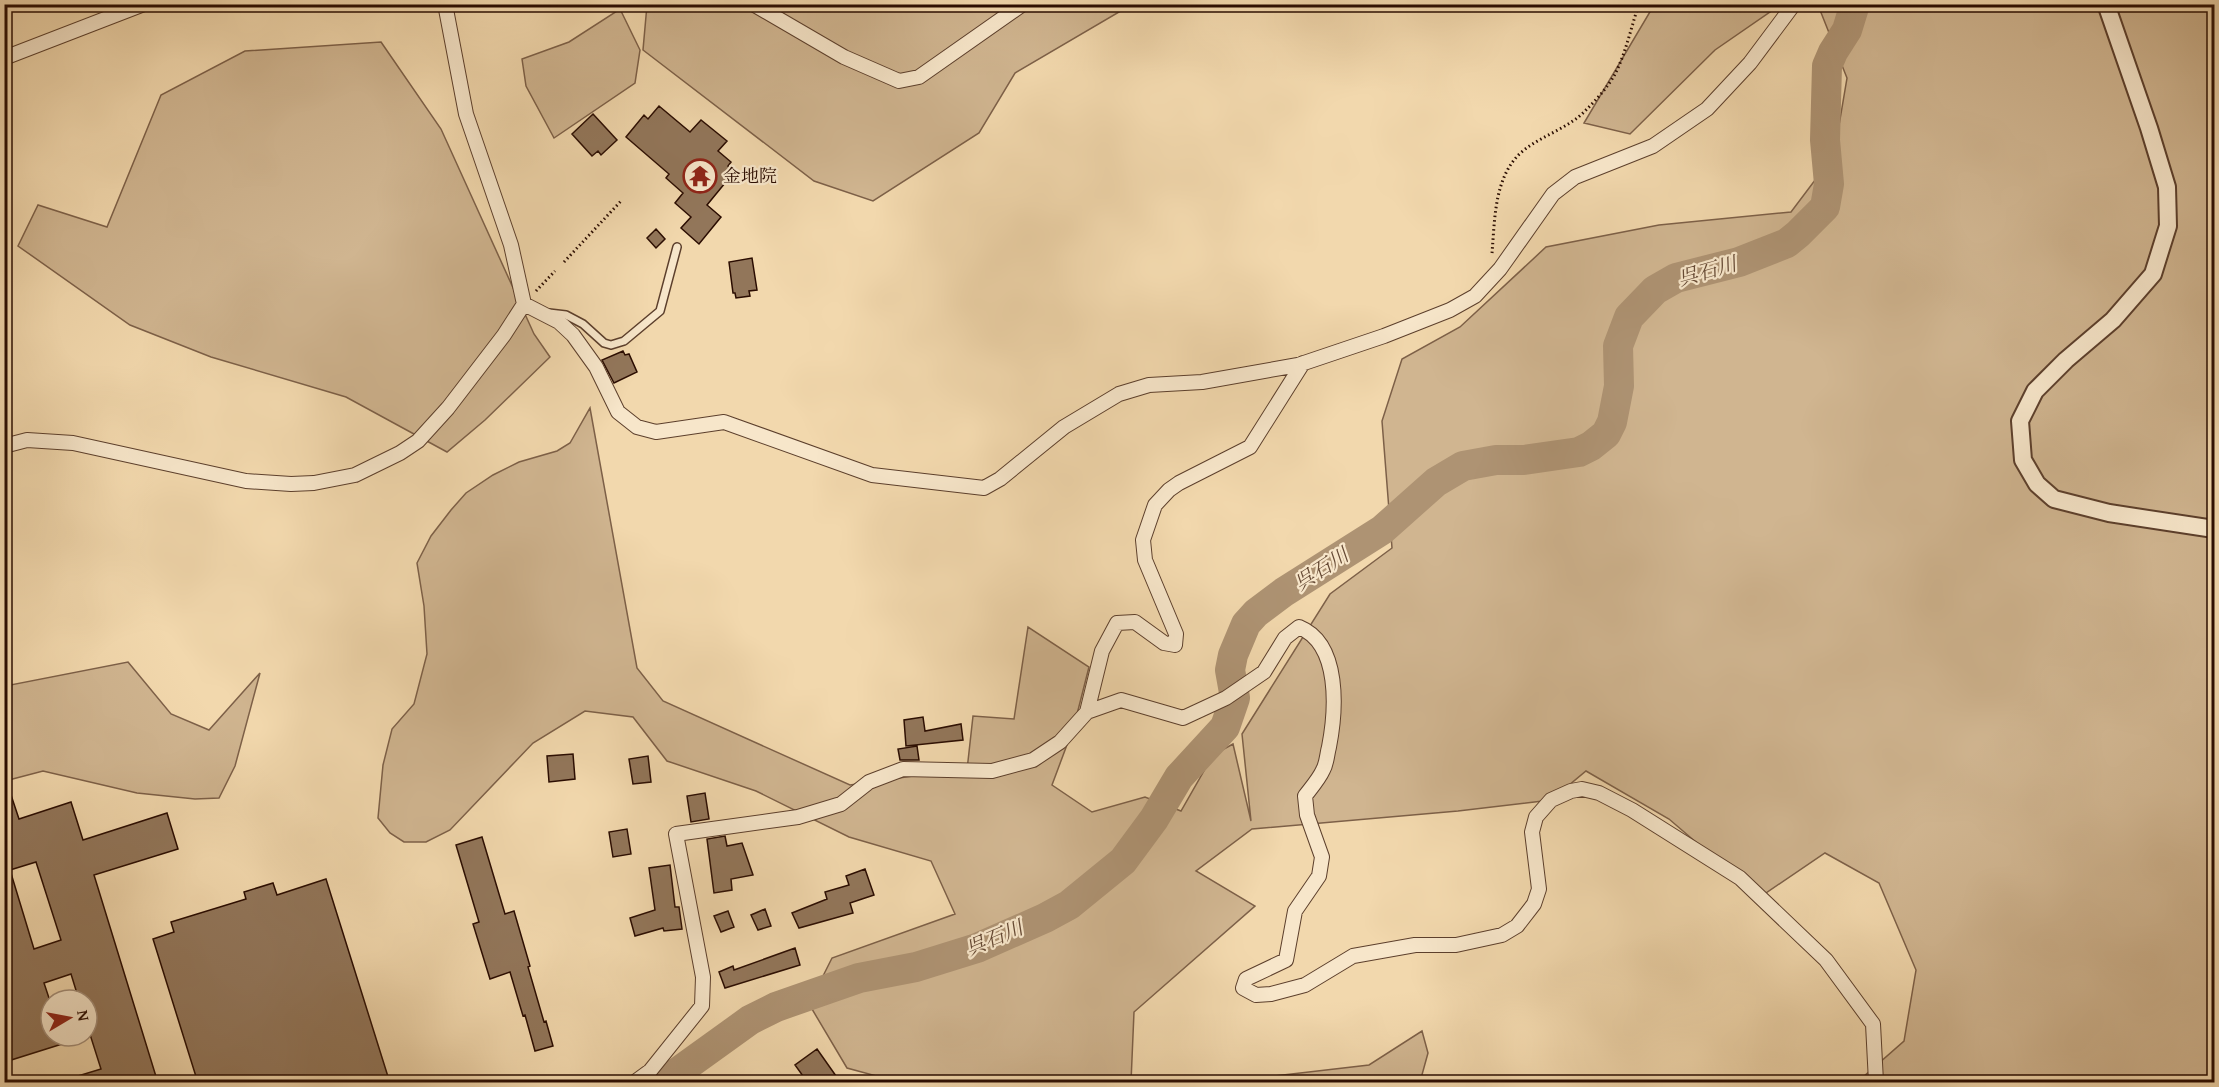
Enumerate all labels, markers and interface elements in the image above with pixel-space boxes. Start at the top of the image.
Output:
temple icon: 金地院 [682,158,718,194]
place label: 金地院 [723,162,777,189]
water label: 呉石川 [1674,248,1742,293]
water label: 呉石川 [1288,539,1355,597]
water label: 呉石川 [961,912,1029,963]
north arrow [39,988,99,1048]
text: N [71,1008,97,1023]

